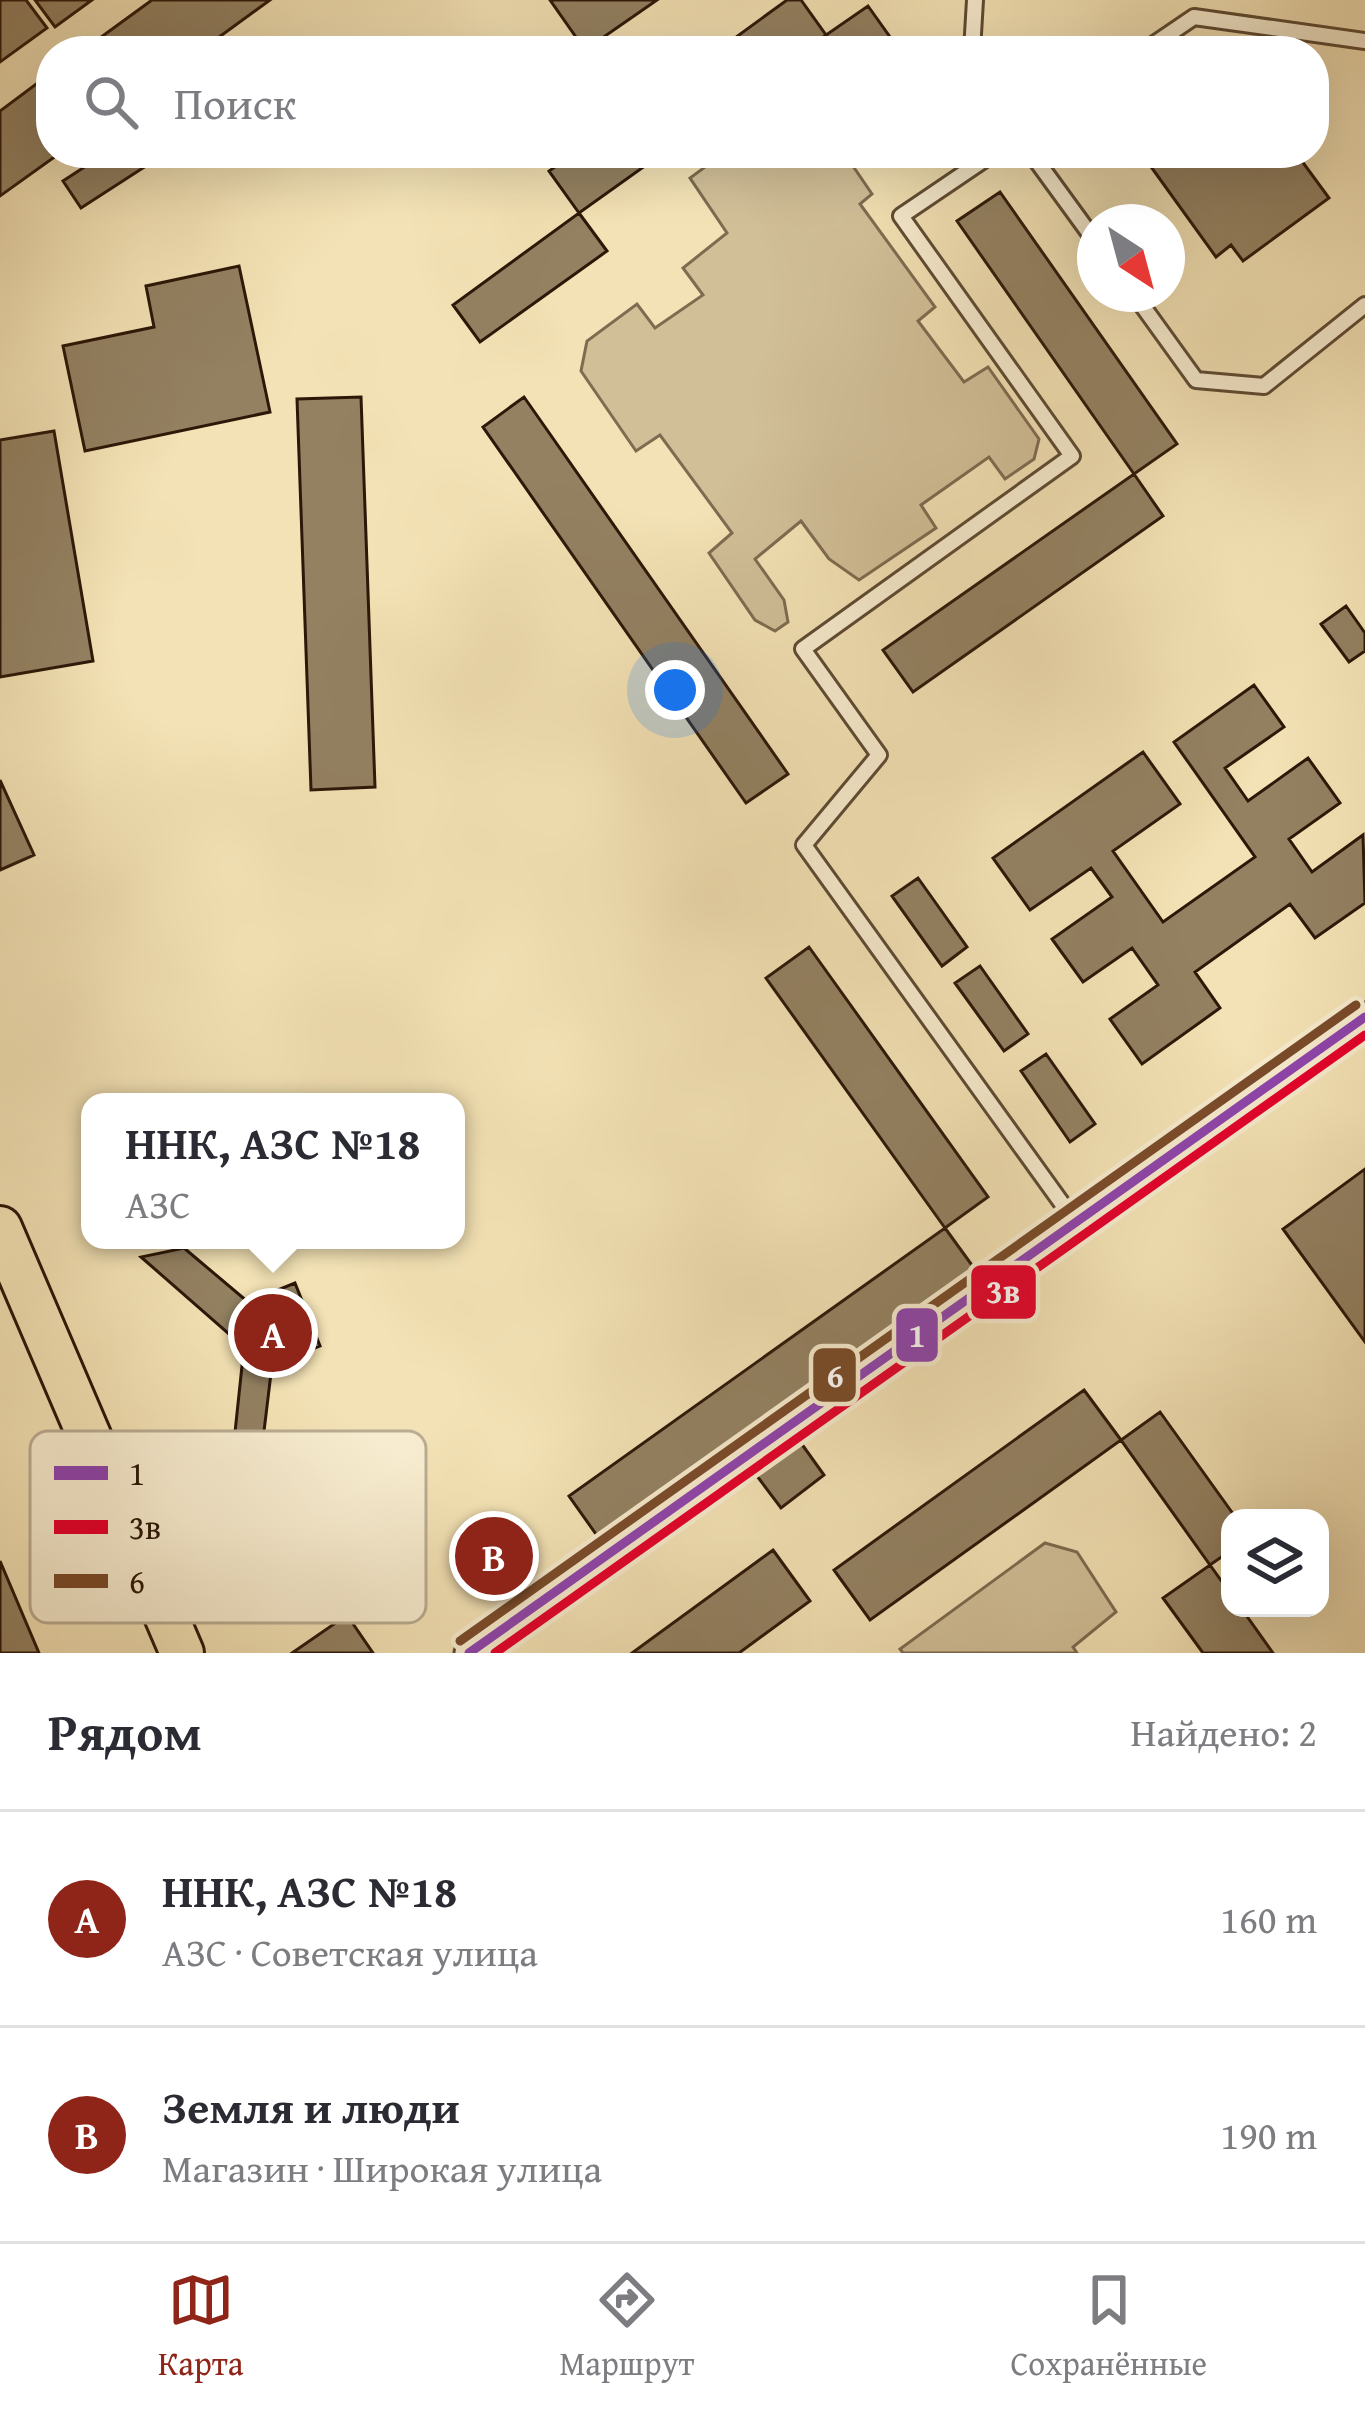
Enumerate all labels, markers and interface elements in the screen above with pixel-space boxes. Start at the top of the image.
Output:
search box [36,36,1329,168]
icon: search [78,69,144,135]
text: Поиск [174,70,296,135]
north arrow [1077,204,1185,312]
your location [645,660,705,720]
popup [81,1093,465,1249]
text: ННК, АЗС №18 [125,1110,421,1175]
text: АЗС [125,1175,190,1232]
line badge: 3в [969,1263,1038,1321]
text: 3в [986,1267,1020,1315]
pin: A [234,1288,312,1378]
line badge: 1 [894,1306,940,1364]
text: 1 [908,1311,926,1359]
line badge: 6 [811,1346,858,1404]
text: 6 [826,1351,844,1399]
legend [30,1431,426,1623]
text: 1 [129,1449,145,1497]
text: 3в [129,1503,161,1551]
map controls [1221,1509,1329,1617]
button: layers [1221,1509,1329,1617]
pin: B [455,1511,533,1601]
text: 6 [129,1557,145,1605]
text: Рядом [48,1694,202,1769]
text: Найдено: 2 [1130,1703,1317,1760]
text: ННК, АЗС №18 [162,1858,457,1923]
text: A [75,1890,99,1947]
text: 160 m [1220,1890,1317,1947]
text: АЗС · Советская улица [162,1923,538,1980]
text: Земля и люди [162,2074,460,2139]
text: B [75,2106,99,2163]
text: 190 m [1220,2106,1317,2163]
text: Магазин · Широкая улица [162,2139,602,2196]
tab: Карта [158,2267,243,2387]
tab: Маршрут [559,2267,694,2387]
tab: Сохранённые [1010,2267,1207,2387]

